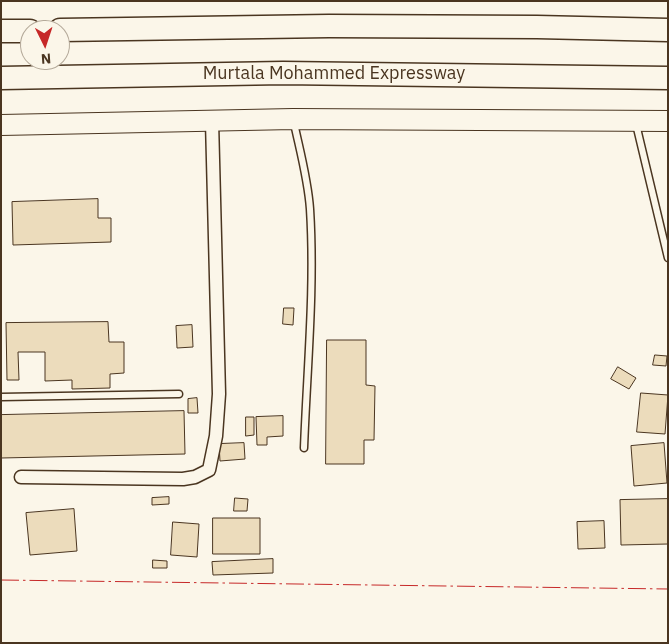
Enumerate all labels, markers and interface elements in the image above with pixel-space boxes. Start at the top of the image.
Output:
north arrow [20,20,70,70]
text: N [40,50,52,68]
street label: Murtala Mohammed Expressway [203,63,465,85]

